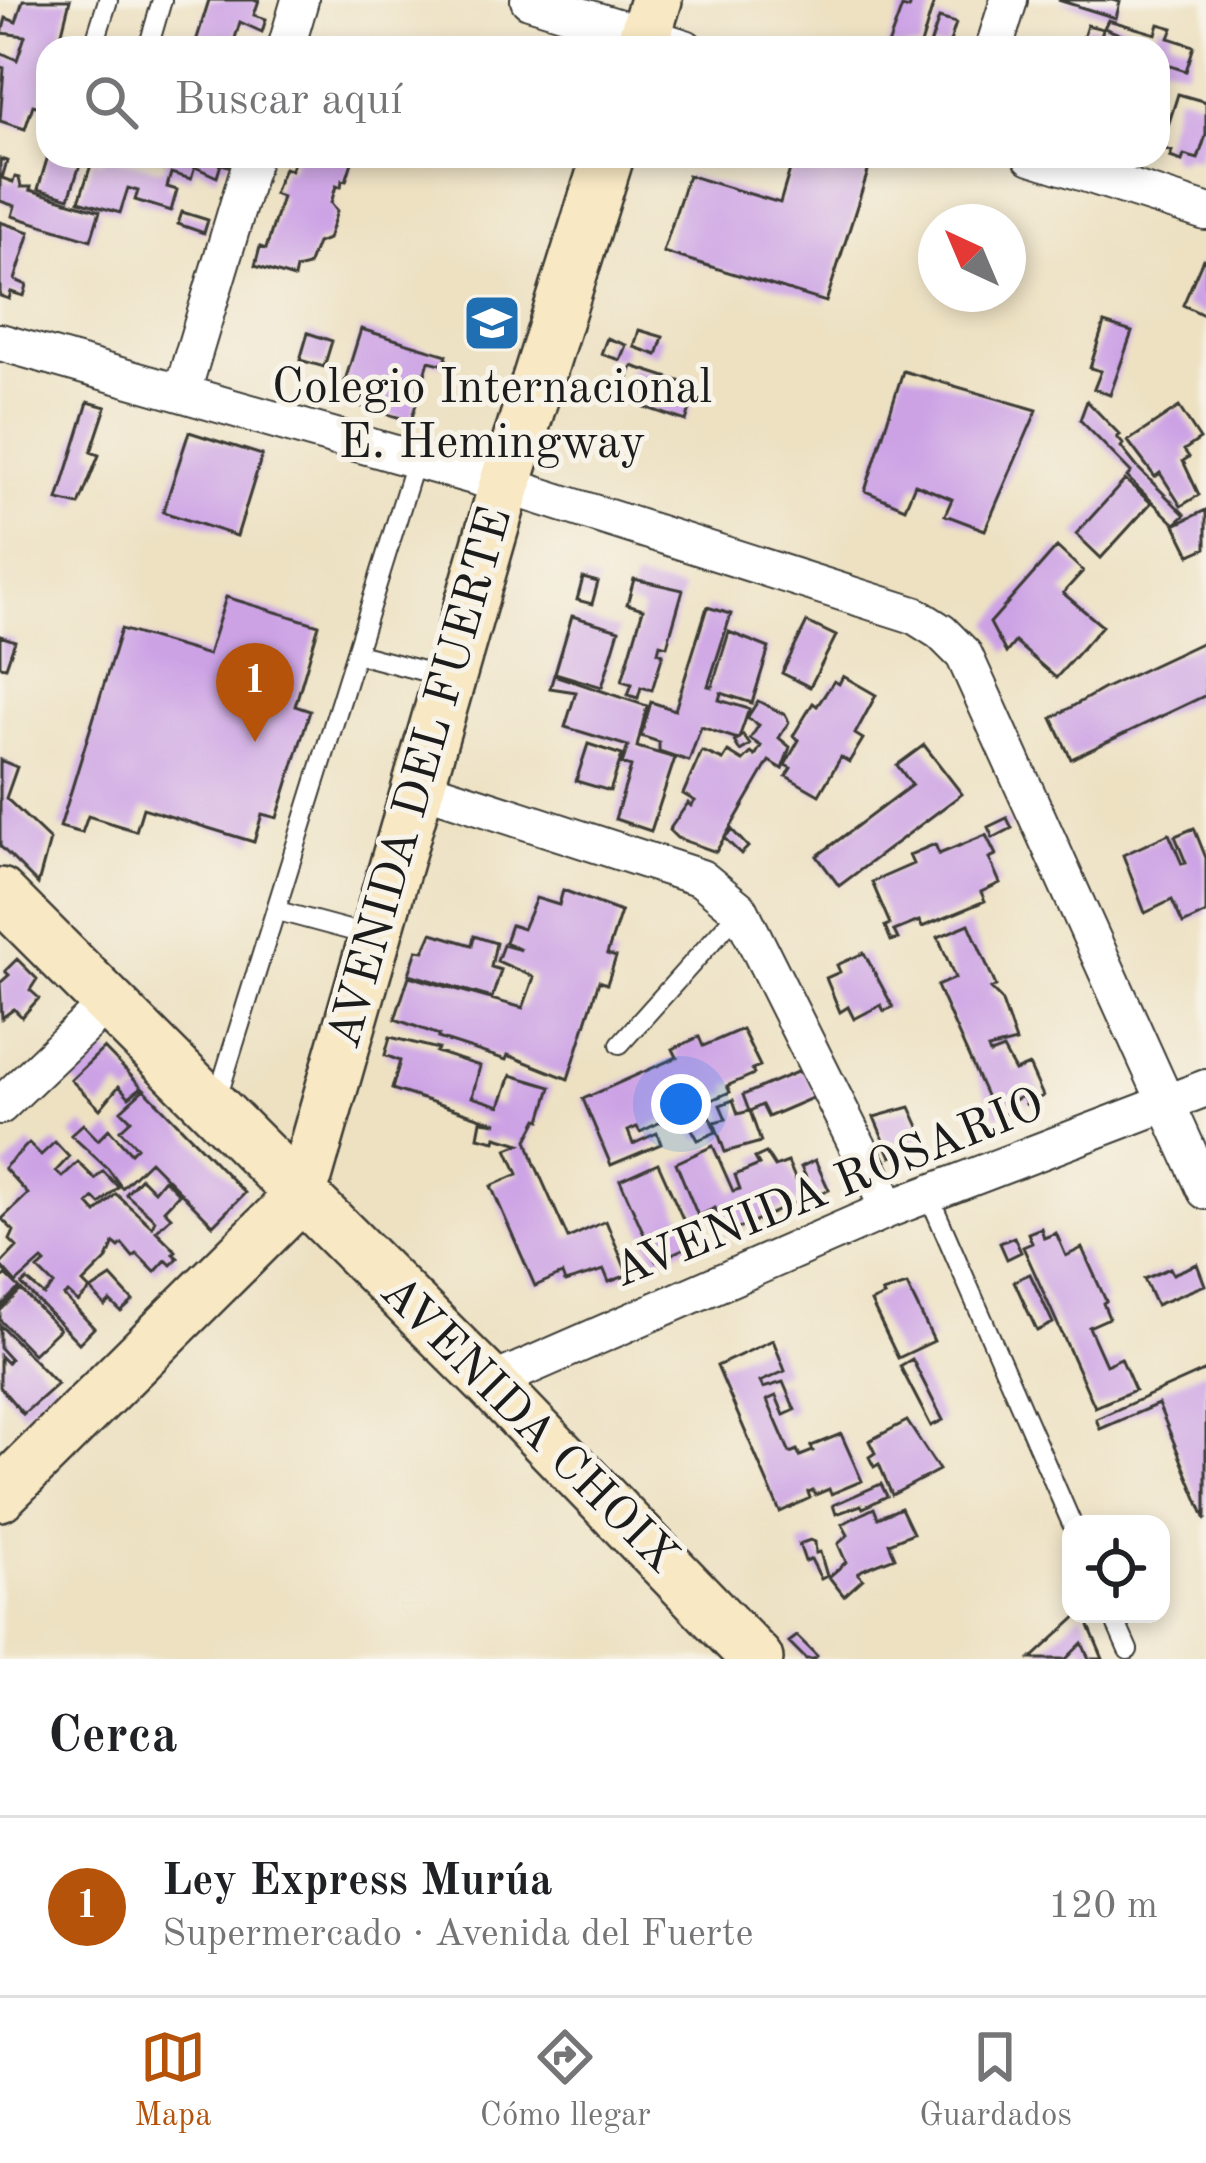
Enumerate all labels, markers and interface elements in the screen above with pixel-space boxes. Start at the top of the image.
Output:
search box [36,36,1170,168]
icon: search [78,69,144,135]
text: Buscar aquí [174,79,403,124]
north arrow [918,204,1026,312]
school or university icon: Colegio Internacional E. Hemingway [461,292,523,354]
place label: Colegio Internacional E. Hemingway [272,365,712,468]
street label: AVENIDA DEL FUERTE [321,502,521,1054]
pin: 1 [216,643,294,742]
your location [651,1074,711,1134]
street label: AVENIDA ROSARIO [607,1081,1051,1297]
street label: AVENIDA CHOIX [370,1267,686,1583]
map controls [1062,1515,1170,1623]
button: locate [1062,1515,1170,1623]
text: Cerca [48,1712,178,1763]
text: Ley Express Murúa [162,1860,553,1905]
text: 1 [76,1887,98,1926]
text: 120 m [1048,1887,1158,1926]
text: Supermercado · Avenida del Fuerte [162,1915,753,1954]
tab: Mapa [134,2024,212,2137]
tab: Cómo llegar [480,2024,651,2137]
tab: Guardados [919,2024,1072,2137]

